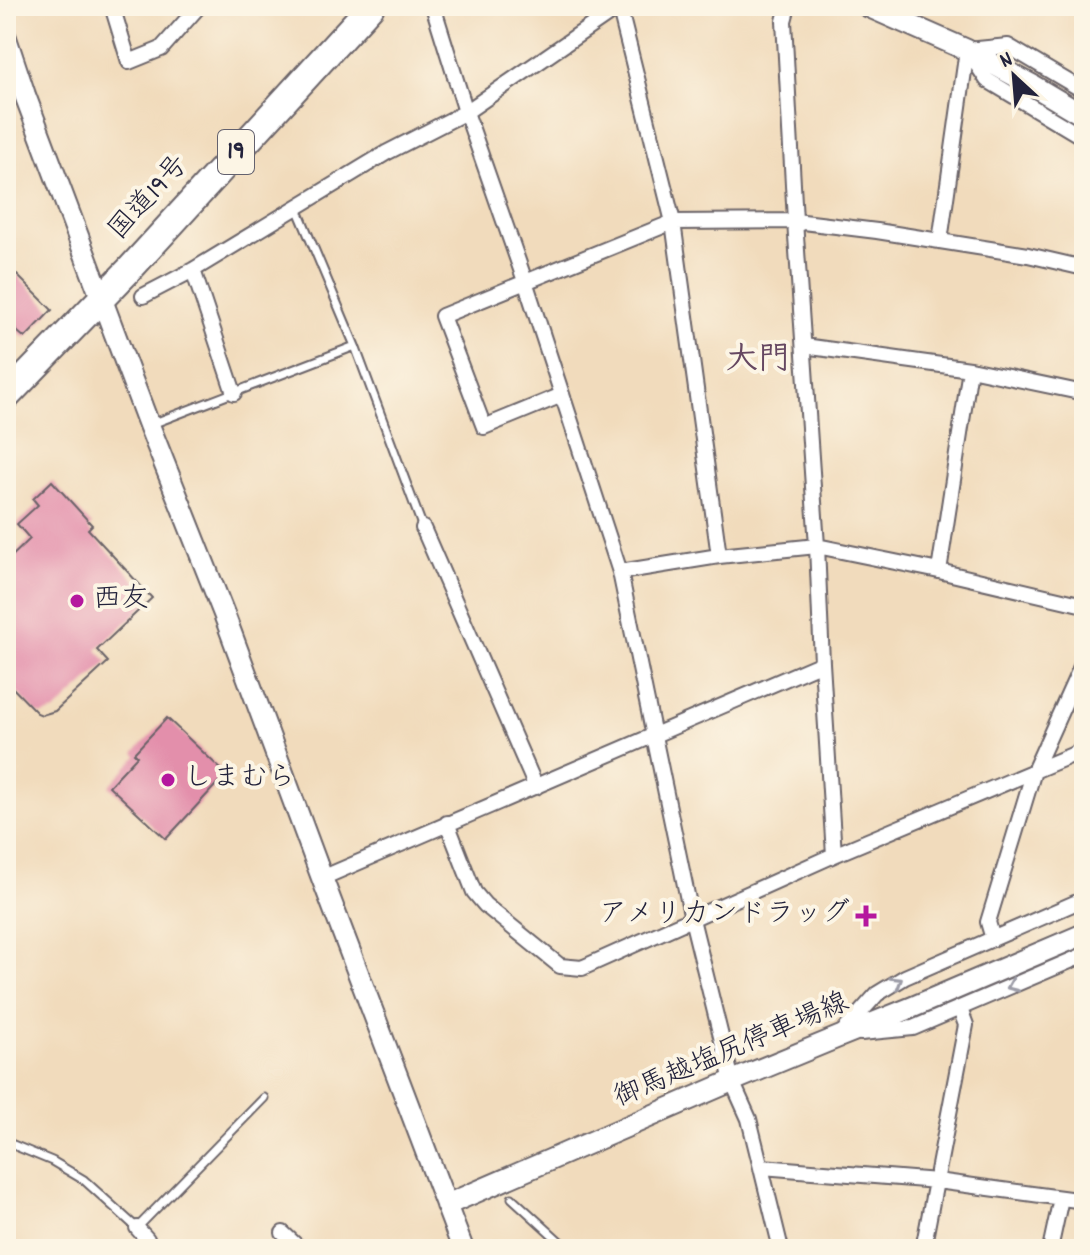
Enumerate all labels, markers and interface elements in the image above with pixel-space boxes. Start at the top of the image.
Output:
north arrow [974,36,1054,116]
text: N [995,45,1019,77]
road number: 19 [218,130,254,174]
street label: 国道19号 [101,147,199,251]
district label: 大門 [726,339,790,385]
place label: 西友 [93,581,149,621]
marker: 西友 [68,592,86,610]
place label: しまむら [184,760,296,800]
marker: しまむら [159,771,177,789]
place label: アメリカンドラッグ [599,896,850,936]
marker: アメリカンドラッグ [857,907,875,925]
one-way arrow [888,977,903,992]
one-way arrow [1006,977,1021,993]
street label: 御馬越塩尻停車場線 [608,984,856,1120]

